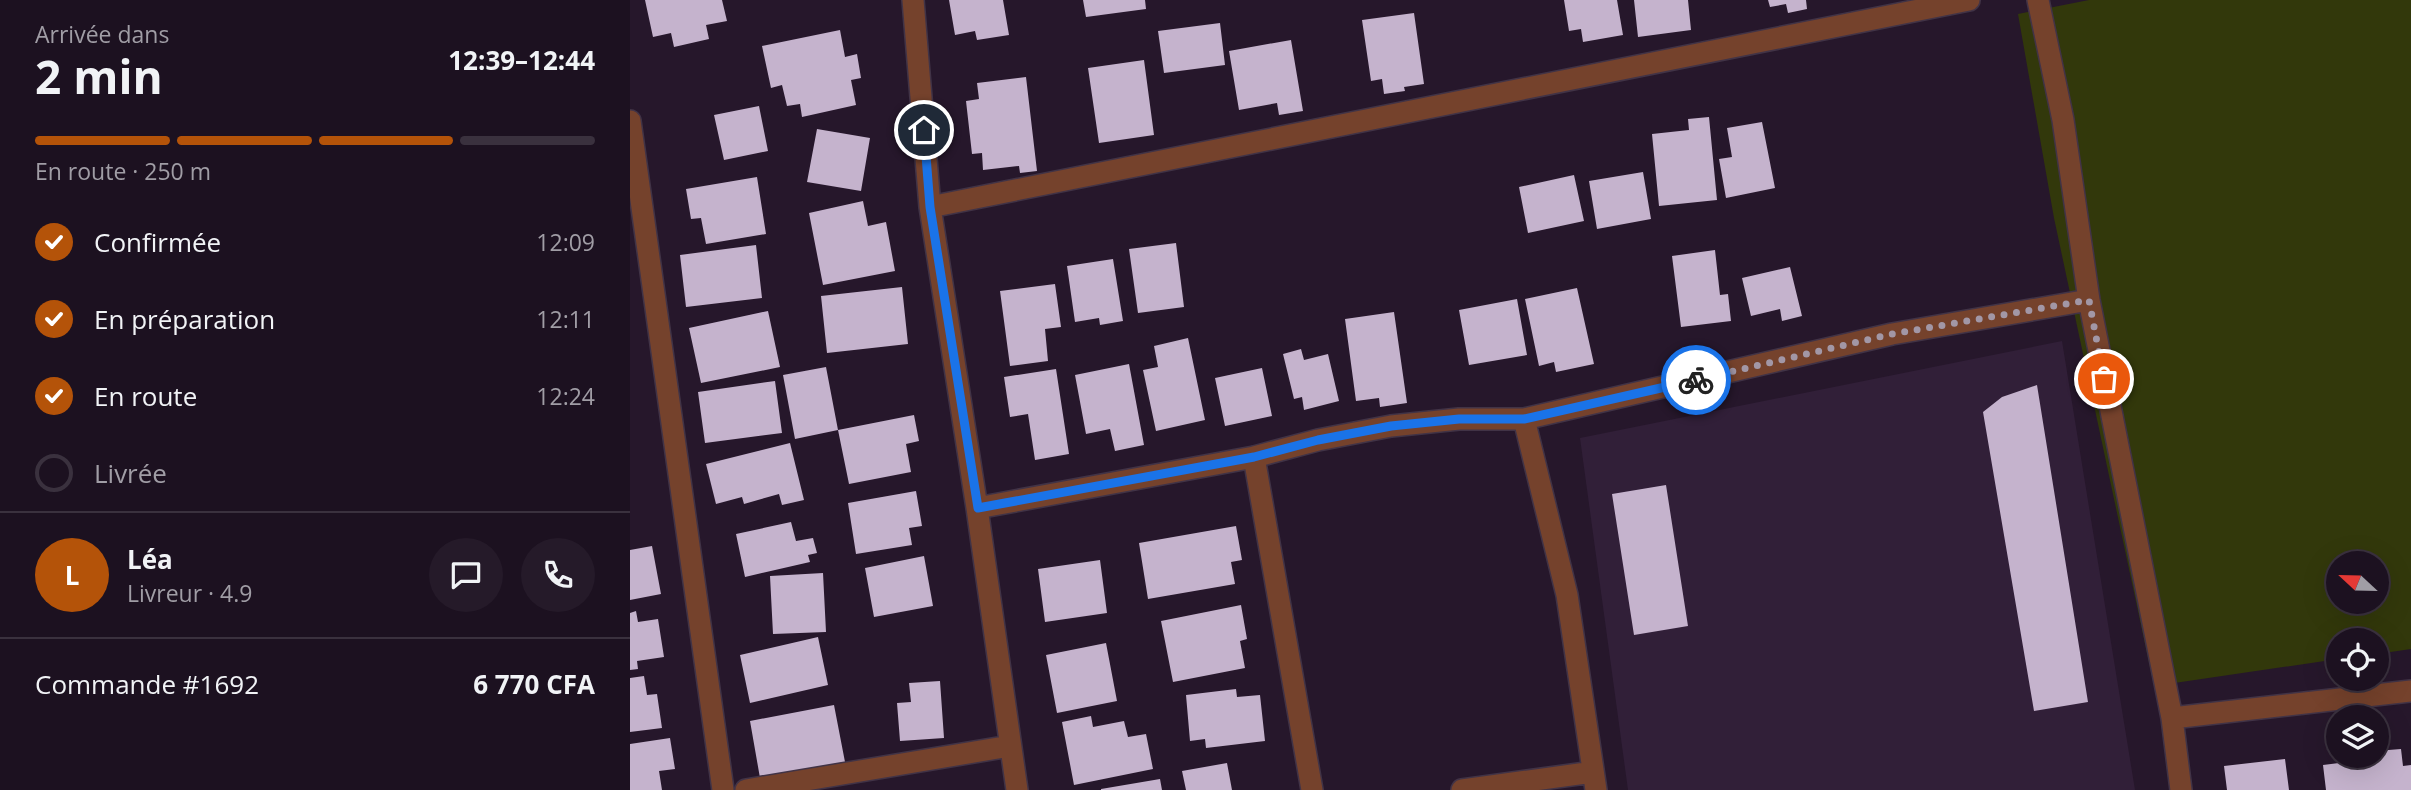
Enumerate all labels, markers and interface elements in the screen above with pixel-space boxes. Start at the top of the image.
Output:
text: Arrivée dans [35,18,169,50]
text: 12:39–12:44 [448,42,595,78]
text: 2 min [35,45,163,107]
pin [894,100,954,160]
icon: home [905,111,943,149]
text: En route · 250 m [35,155,211,187]
icon: check [35,223,73,261]
text: Confirmée [94,224,221,260]
text: 12:09 [536,226,595,258]
icon: check [35,300,73,338]
text: En préparation [94,301,275,337]
text: 12:11 [536,303,595,335]
courier [1661,345,1731,415]
pin [2074,349,2134,409]
icon: bag [2085,360,2123,398]
icon: bike [1677,361,1715,399]
icon: check [35,377,73,415]
text: En route [94,378,197,414]
text: 12:24 [536,380,595,412]
text: Livrée [94,455,167,491]
button: chat [429,538,503,612]
button: phone [521,538,595,612]
text: Léa [127,541,173,577]
north arrow [2326,551,2389,614]
map controls [2326,551,2389,768]
text: L [65,557,79,593]
text: Livreur · 4.9 [127,577,252,609]
button: locate [2326,628,2389,691]
text: Commande #1692 [35,666,259,702]
text: 6 770 CFA [473,666,595,702]
button: layers [2326,705,2389,768]

